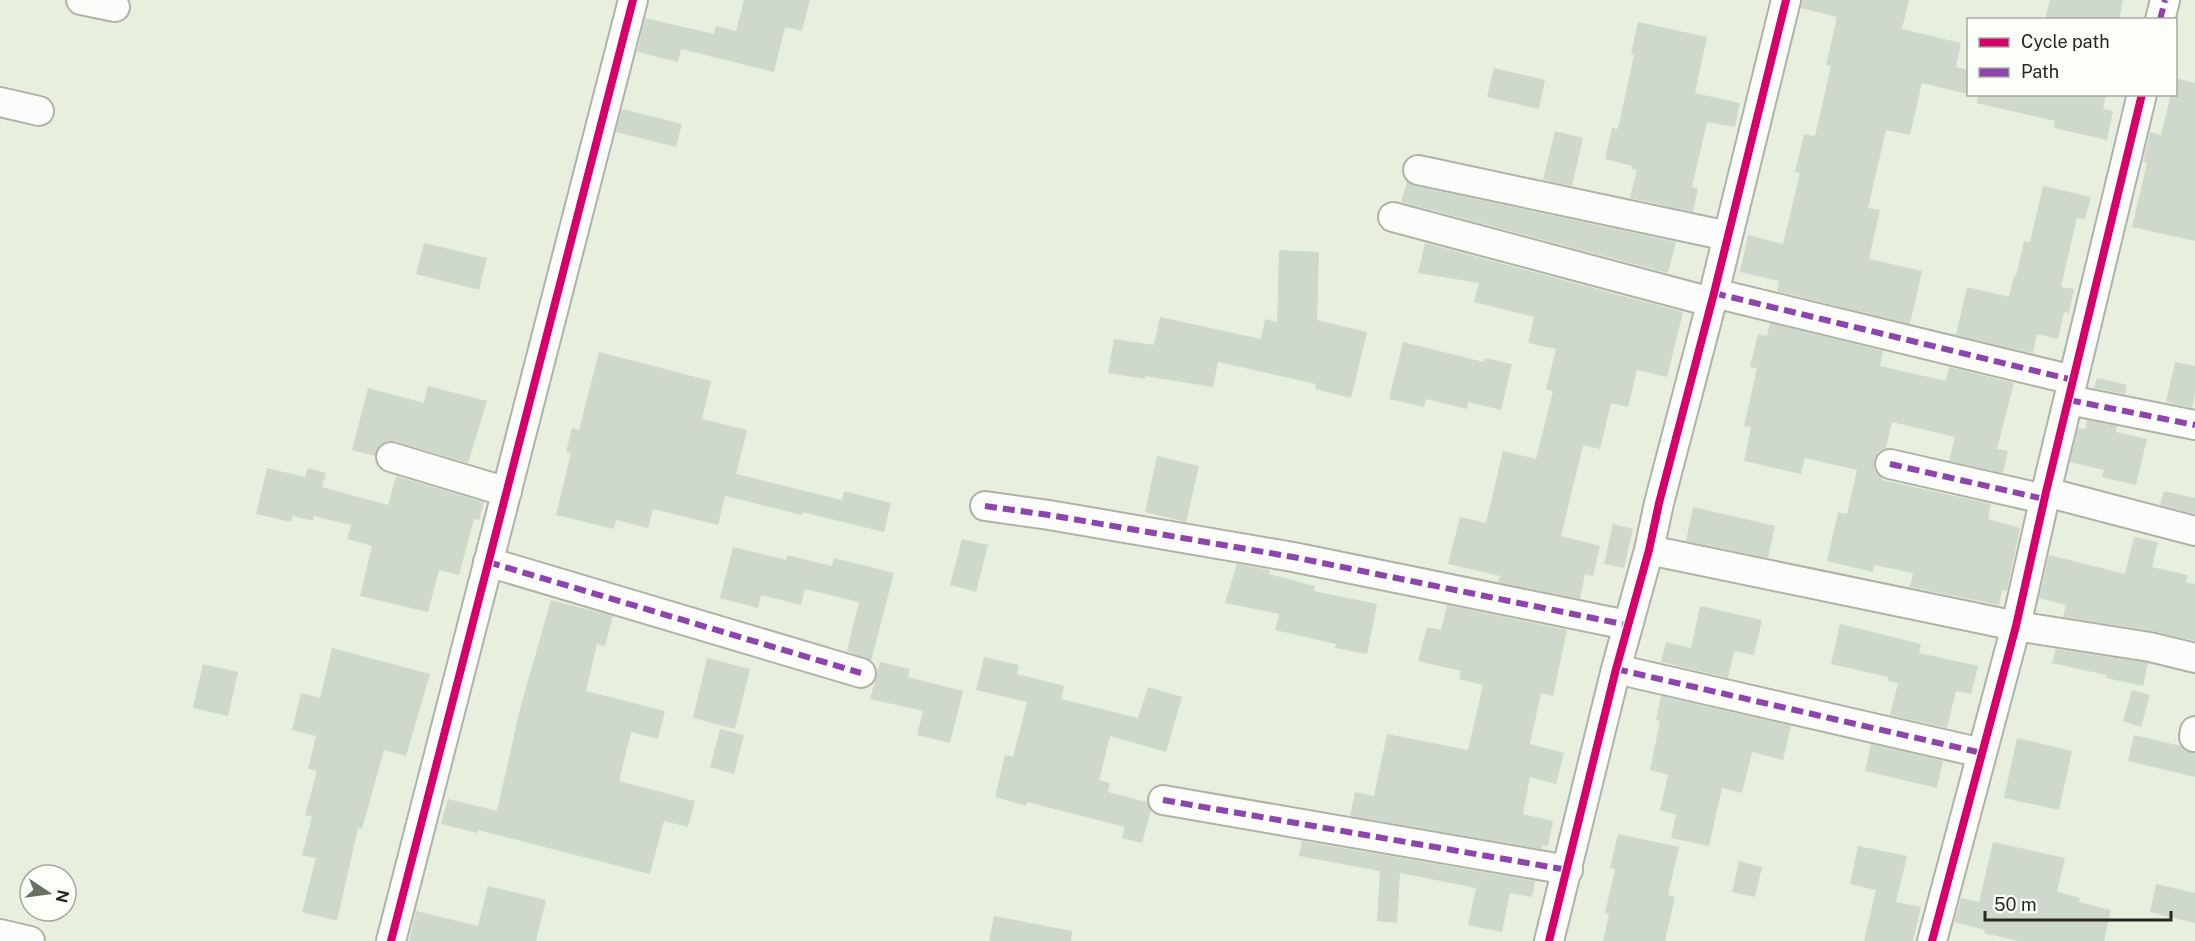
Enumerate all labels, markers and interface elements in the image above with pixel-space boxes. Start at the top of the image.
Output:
legend [1967,18,2177,96]
text: Cycle path [2021,31,2110,52]
text: Path [2021,61,2059,82]
north arrow [18,863,78,923]
scale bar [1985,884,2171,922]
text: N [51,888,73,904]
text: 50 m [1994,894,2037,915]

